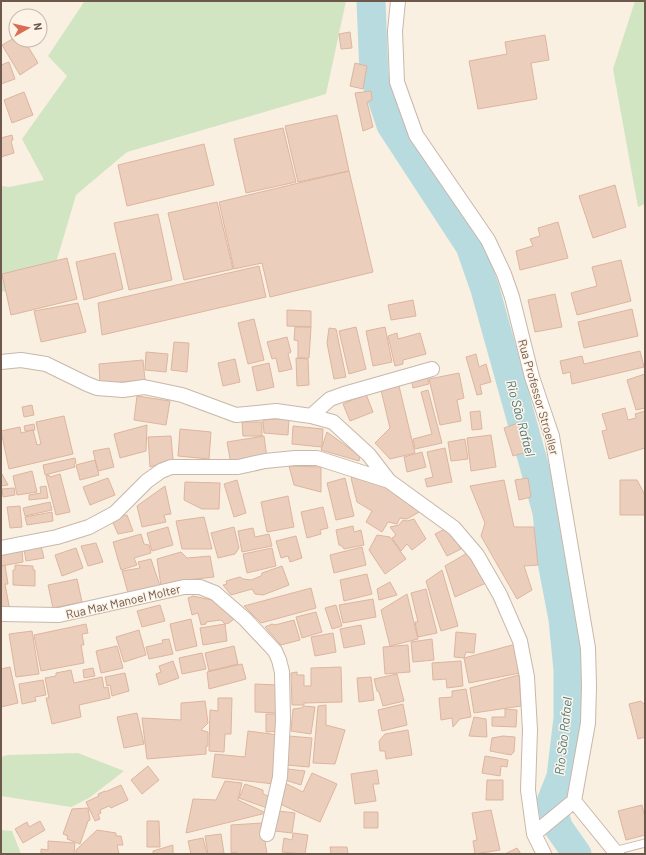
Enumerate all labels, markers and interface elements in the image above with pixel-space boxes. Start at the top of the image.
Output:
north arrow [8,8,48,48]
text: N [31,22,45,31]
street label: Rua Professor Stroeller [516,338,562,457]
water label: Rio São Rafael [503,378,539,458]
street label: Rua Max Manoel Molter [64,581,182,621]
water label: Rio São Rafael [551,696,575,776]

